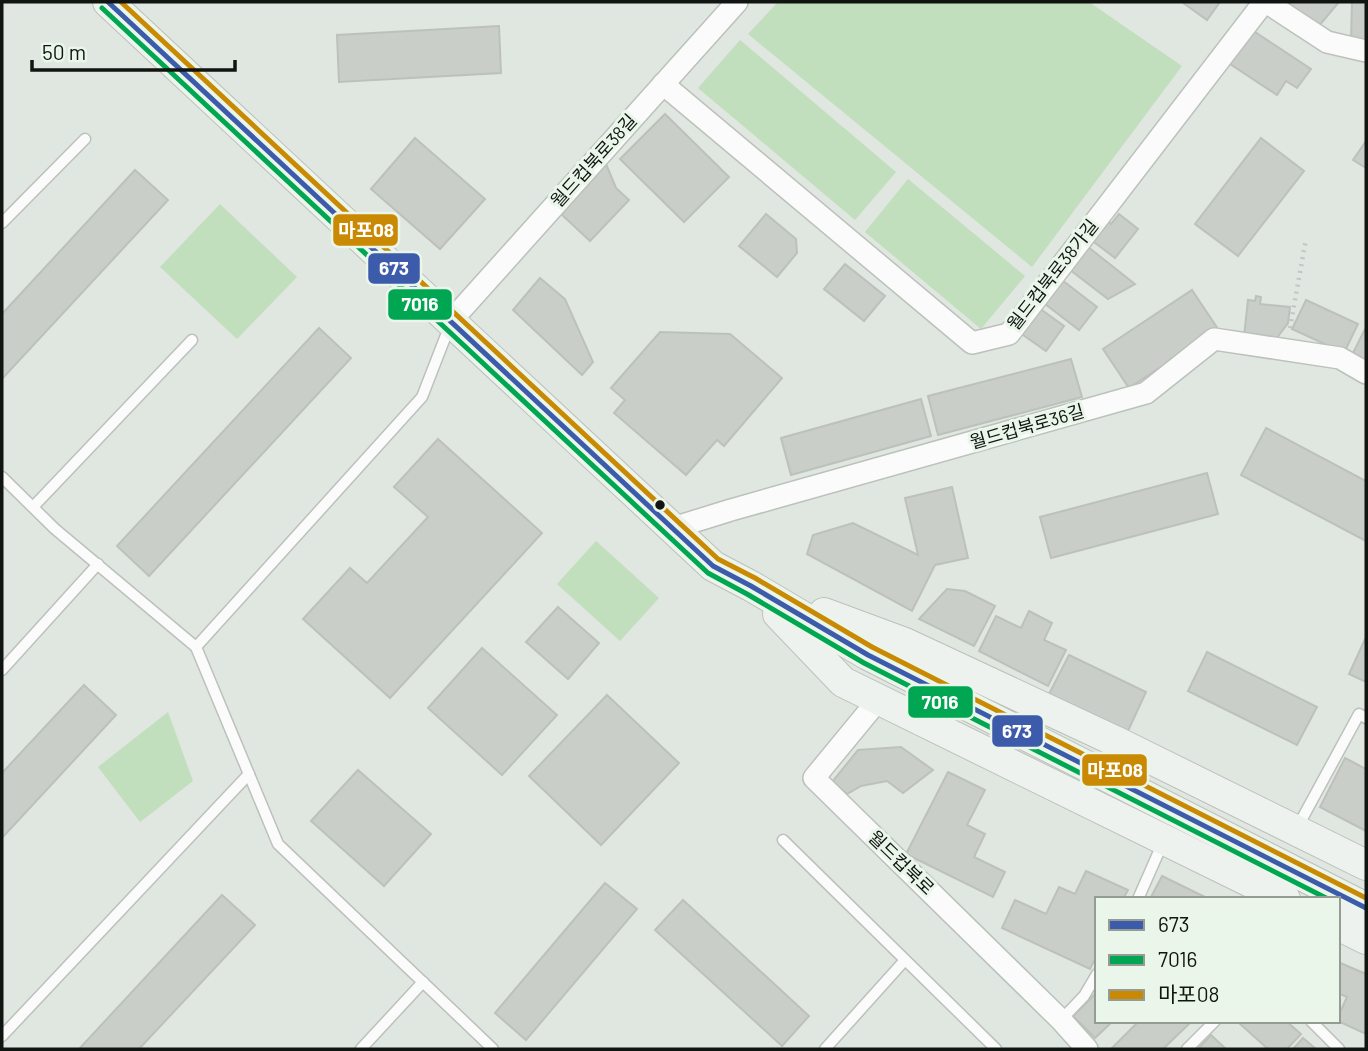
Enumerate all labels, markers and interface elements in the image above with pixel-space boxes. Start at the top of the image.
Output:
scale bar [32,28,234,72]
text: 50 m [42,39,86,64]
street label: 월드컵북로38길 [546,109,641,212]
line badge: 마포08 [332,213,399,247]
street label: 월드컵북로38가길 [1002,215,1102,334]
text: 마포08 [338,218,394,241]
line badge: 673 [367,252,421,285]
text: 673 [379,256,409,279]
line badge: 7016 [387,288,453,321]
text: 7016 [402,292,438,315]
street label: 월드컵북로36길 [967,399,1086,453]
unlabelled marker [653,498,667,512]
line badge: 7016 [907,685,974,719]
text: 7016 [922,690,958,713]
line badge: 673 [991,714,1044,748]
text: 673 [1002,719,1032,742]
line badge: 마포08 [1081,753,1148,787]
text: 마포08 [1087,758,1143,781]
street label: 월드컵북로 [864,826,939,899]
legend [1095,897,1340,1023]
text: 673 [1158,911,1190,936]
text: 7016 [1158,946,1197,971]
text: 마포08 [1158,981,1219,1006]

